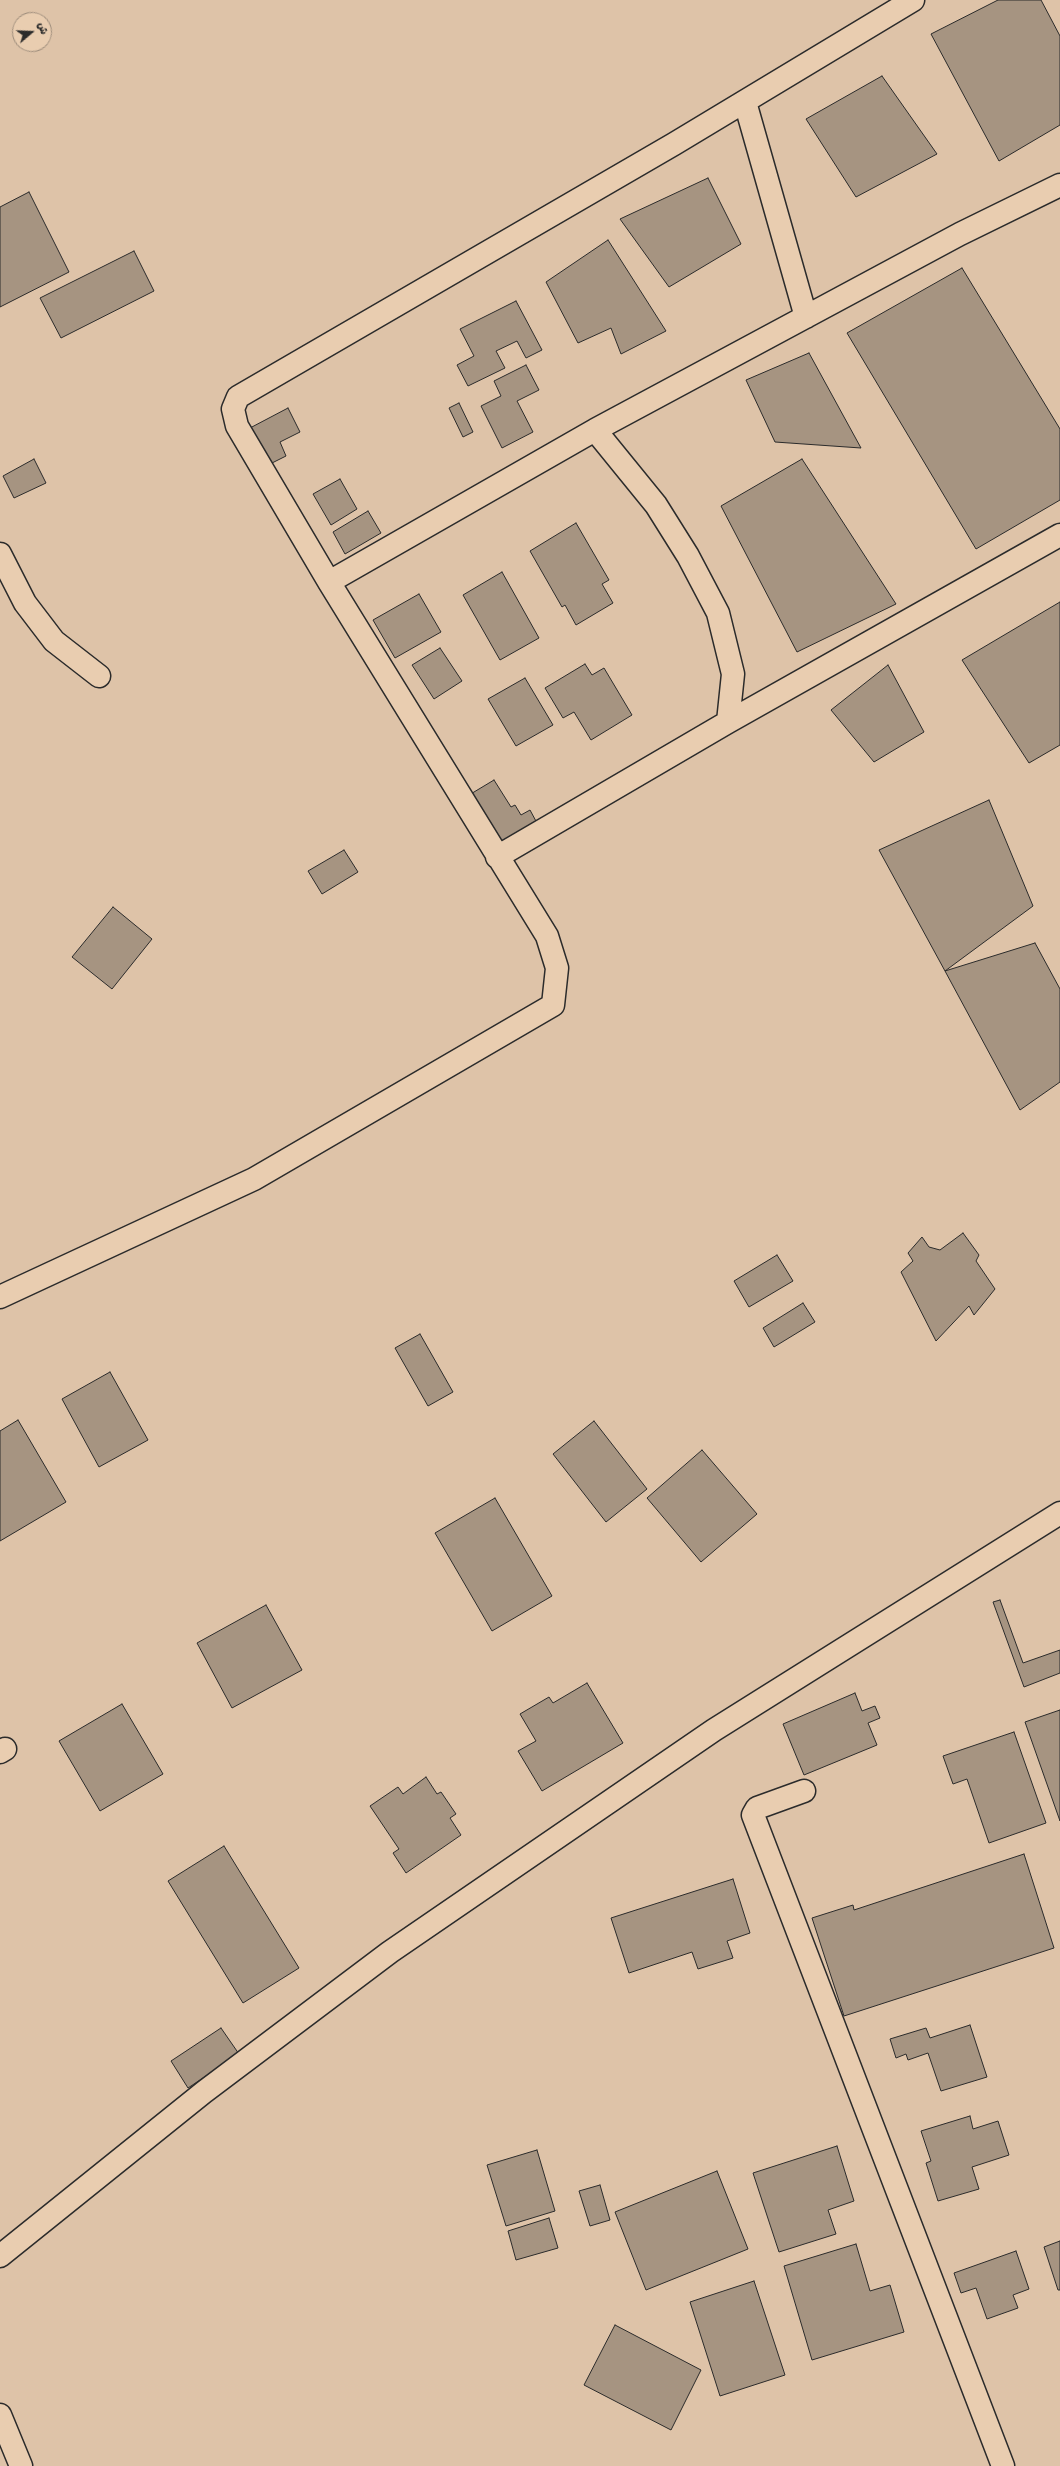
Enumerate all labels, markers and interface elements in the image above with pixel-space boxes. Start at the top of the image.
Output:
north arrow [12,12,52,52]
text: ش [34,20,52,36]

